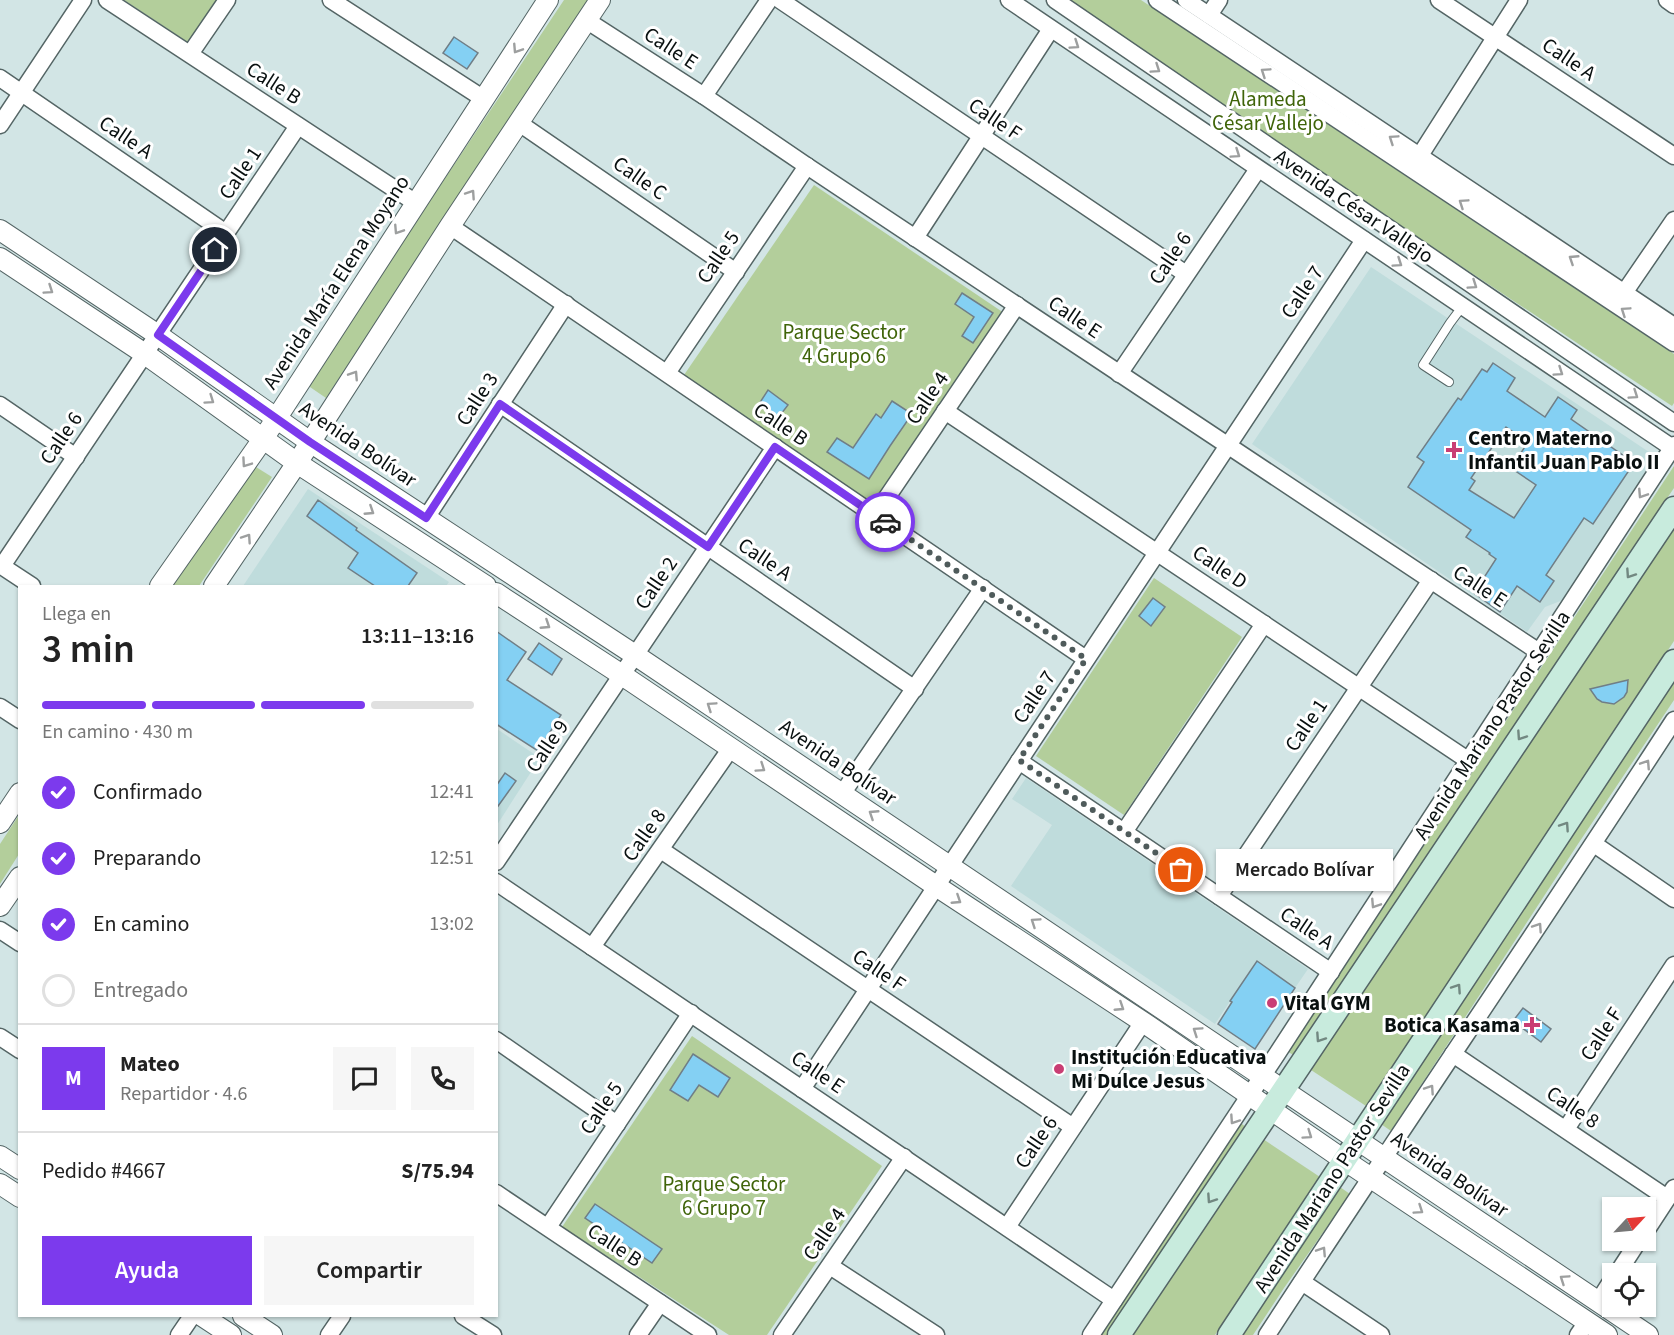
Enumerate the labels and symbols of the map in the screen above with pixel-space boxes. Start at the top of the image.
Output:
street label: Calle E [638,19,704,77]
street label: Calle A [1536,30,1602,88]
one-way arrow [1068,38,1079,49]
one-way arrow [512,43,524,53]
street label: Calle B [241,54,307,112]
one-way arrow [1149,62,1160,73]
one-way arrow [1261,68,1272,79]
park label: Alameda César Vallejo [1212,84,1324,138]
street label: Calle F [962,90,1028,148]
street label: Calle A [93,108,159,166]
one-way arrow [1389,135,1400,146]
street label: Calle 1 [211,140,269,206]
street label: Avenida César Vallejo [1268,141,1440,271]
one-way arrow [1229,147,1240,158]
street label: Calle C [607,149,673,207]
street label: Avenida María Elena Moyano [255,169,417,395]
one-way arrow [464,189,475,200]
one-way arrow [1459,199,1470,210]
one-way arrow [394,223,405,234]
pin [189,224,240,275]
street label: Calle 5 [689,224,747,290]
street label: Calle 6 [1141,225,1199,291]
one-way arrow [1569,254,1579,266]
one-way arrow [1391,256,1402,267]
street label: Calle 7 [1273,259,1331,325]
one-way arrow [1466,278,1477,289]
one-way arrow [42,283,53,294]
street label: Calle E [1042,288,1108,346]
one-way arrow [1621,307,1632,318]
park label: Parque Sector 4 Grupo 6 [783,317,906,371]
street label: Calle 4 [898,365,956,431]
one-way arrow [1553,365,1564,376]
street label: Calle 3 [449,366,505,432]
one-way arrow [346,371,358,381]
one-way arrow [1627,388,1638,399]
one-way arrow [203,393,214,404]
street label: Avenida Bolívar [293,394,423,495]
street label: Calle B [748,395,814,453]
street label: Calle 6 [32,405,90,471]
place label: Centro Materno Infantil Juan Pablo II [1468,423,1660,477]
marker: Centro Materno Infantil Juan Pablo II [1445,441,1463,459]
one-way arrow [242,457,253,468]
one-way arrow [1638,487,1649,498]
courier [855,492,915,552]
one-way arrow [363,504,374,515]
street label: Calle A [732,530,798,588]
one-way arrow [239,534,251,544]
street label: Calle D [1186,538,1254,596]
street label: Calle 2 [627,550,685,616]
street label: Calle E [1447,557,1513,615]
one-way arrow [1626,567,1637,578]
street label: Avenida Mariano Pastor Sevilla [1406,604,1578,846]
one-way arrow [539,618,550,629]
street label: Calle 7 [1005,664,1063,730]
street label: Calle 1 [1277,692,1335,758]
one-way arrow [706,702,717,713]
street label: Avenida Bolívar [773,712,903,813]
street label: Calle 9 [518,713,576,779]
one-way arrow [1517,730,1529,740]
one-way arrow [754,760,765,771]
one-way arrow [1638,760,1650,770]
street label: Calle 8 [615,803,673,867]
one-way arrow [869,810,880,821]
one-way arrow [1558,821,1569,832]
pin [1155,844,1206,895]
callout: Mercado Bolívar [1217,849,1394,891]
one-way arrow [950,893,961,904]
one-way arrow [1371,897,1382,908]
street label: Calle A [1274,899,1340,957]
one-way arrow [1031,918,1041,930]
one-way arrow [1531,922,1542,933]
street label: Calle F [846,941,912,999]
one-way arrow [1450,984,1462,994]
place label: Vital GYM [1283,988,1371,1018]
marker: Vital GYM [1265,996,1279,1010]
one-way arrow [1113,1000,1124,1011]
street label: Calle F [1573,1001,1629,1067]
place label: Botica Kasama [1384,1010,1520,1040]
marker: Botica Kasama [1525,1018,1539,1032]
one-way arrow [1193,1027,1204,1038]
one-way arrow [1316,1031,1327,1042]
place label: Institución Educativa Mi Dulce Jesus [1071,1042,1267,1096]
street label: Calle E [785,1043,851,1101]
street label: Avenida Mariano Pastor Sevilla [1246,1057,1418,1299]
marker: Institución Educativa Mi Dulce Jesus [1052,1062,1066,1076]
street label: Calle 5 [572,1075,630,1141]
street label: Calle 8 [1540,1078,1606,1136]
one-way arrow [1423,1084,1434,1095]
street label: Calle 6 [1007,1109,1065,1175]
one-way arrow [1230,1113,1241,1124]
street label: Avenida Bolívar [1385,1124,1515,1225]
one-way arrow [1301,1128,1312,1139]
park label: Parque Sector 6 Grupo 7 [663,1169,786,1223]
one-way arrow [1207,1193,1218,1204]
north arrow [1602,1197,1656,1251]
street label: Calle 4 [795,1201,853,1267]
one-way arrow [1412,1202,1423,1213]
street label: Calle B [582,1216,648,1274]
one-way arrow [1314,1247,1326,1257]
one-way arrow [1560,1275,1571,1286]

